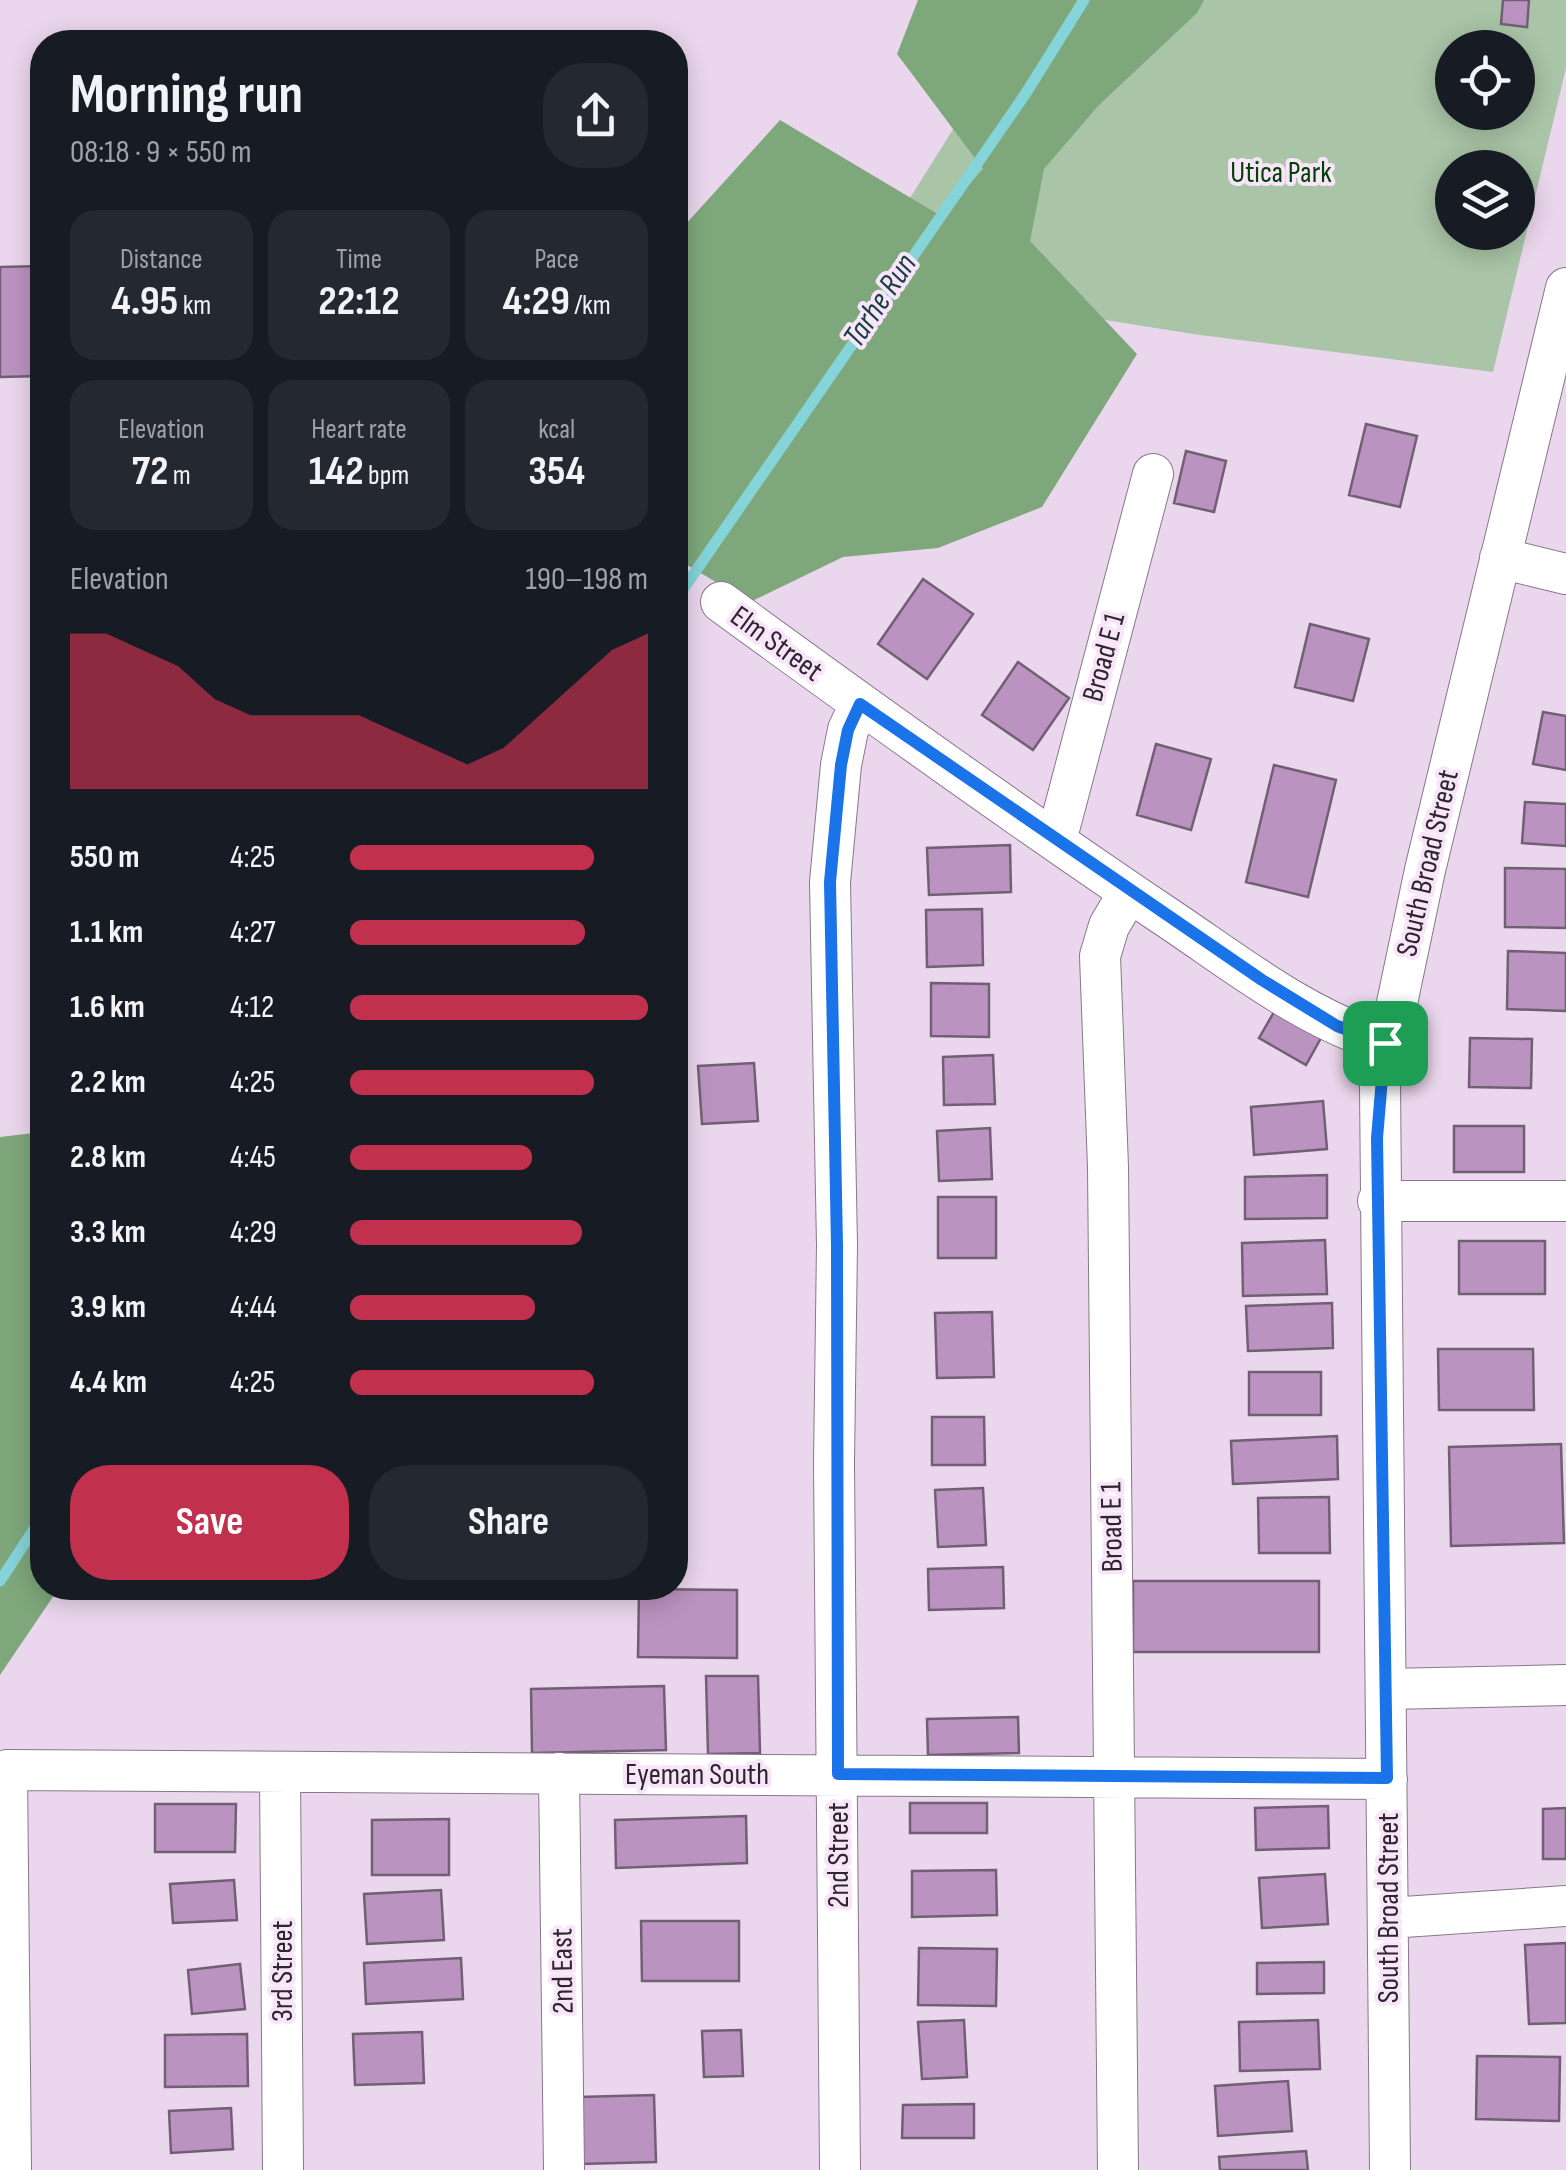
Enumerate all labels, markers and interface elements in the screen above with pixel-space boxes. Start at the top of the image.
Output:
map controls [1435,30,1535,250]
button: locate [1435,30,1535,130]
text: Morning run [70,62,303,129]
button: share [543,63,648,168]
text: 08:18 · 9 × 550 m [70,133,252,172]
button: layers [1435,150,1535,250]
park label: Utica Park [1230,155,1332,191]
text: Distance [120,243,203,276]
text: Time [336,243,382,276]
text: Pace [534,243,579,276]
water label: Tarhe Run [835,247,926,355]
text: 4.95 [111,276,178,327]
text: 22:12 [318,276,400,327]
text: 4:29 [503,276,570,327]
text: km [178,289,211,322]
text: /km [570,289,611,322]
text: Elevation [118,413,205,446]
text: Heart rate [311,413,407,446]
text: kcal [538,413,575,446]
text: 72 [132,446,168,497]
text: 142 [309,446,364,497]
text: 354 [528,446,585,497]
text: m [168,459,191,492]
text: bpm [364,459,409,492]
text: Elevation [70,560,169,599]
text: 190–198 m [526,560,648,599]
street label: Elm Street [723,598,830,689]
street label: Broad E 1 [1075,608,1133,706]
street label: South Broad Street [1389,766,1467,960]
text: 550 m [70,838,140,877]
text: 4:25 [230,838,275,877]
text: 1.1 km [70,913,143,952]
text: 4:27 [230,913,275,952]
text: 1.6 km [70,988,145,1027]
text: 4:12 [230,988,274,1027]
pin [1343,1001,1428,1086]
icon: arrive [1358,1016,1413,1071]
text: 2.2 km [70,1063,146,1102]
text: 4:25 [230,1063,275,1102]
text: 2.8 km [70,1138,146,1177]
text: 4:45 [230,1138,276,1177]
text: 3.3 km [70,1213,146,1252]
text: 4:29 [230,1213,277,1252]
text: 3.9 km [70,1288,146,1327]
text: 4:44 [230,1288,276,1327]
text: 4.4 km [70,1363,147,1402]
text: 4:25 [230,1363,275,1402]
button: Save [70,1465,349,1580]
button: Share [369,1465,648,1580]
street label: Broad E 1 [1093,1481,1131,1572]
street label: Eyeman South [625,1757,769,1793]
street label: 2nd Street [821,1802,857,1908]
street label: South Broad Street [1371,1813,1407,2003]
street label: 3rd Street [265,1920,301,2022]
street label: 2nd East [544,1928,582,2014]

